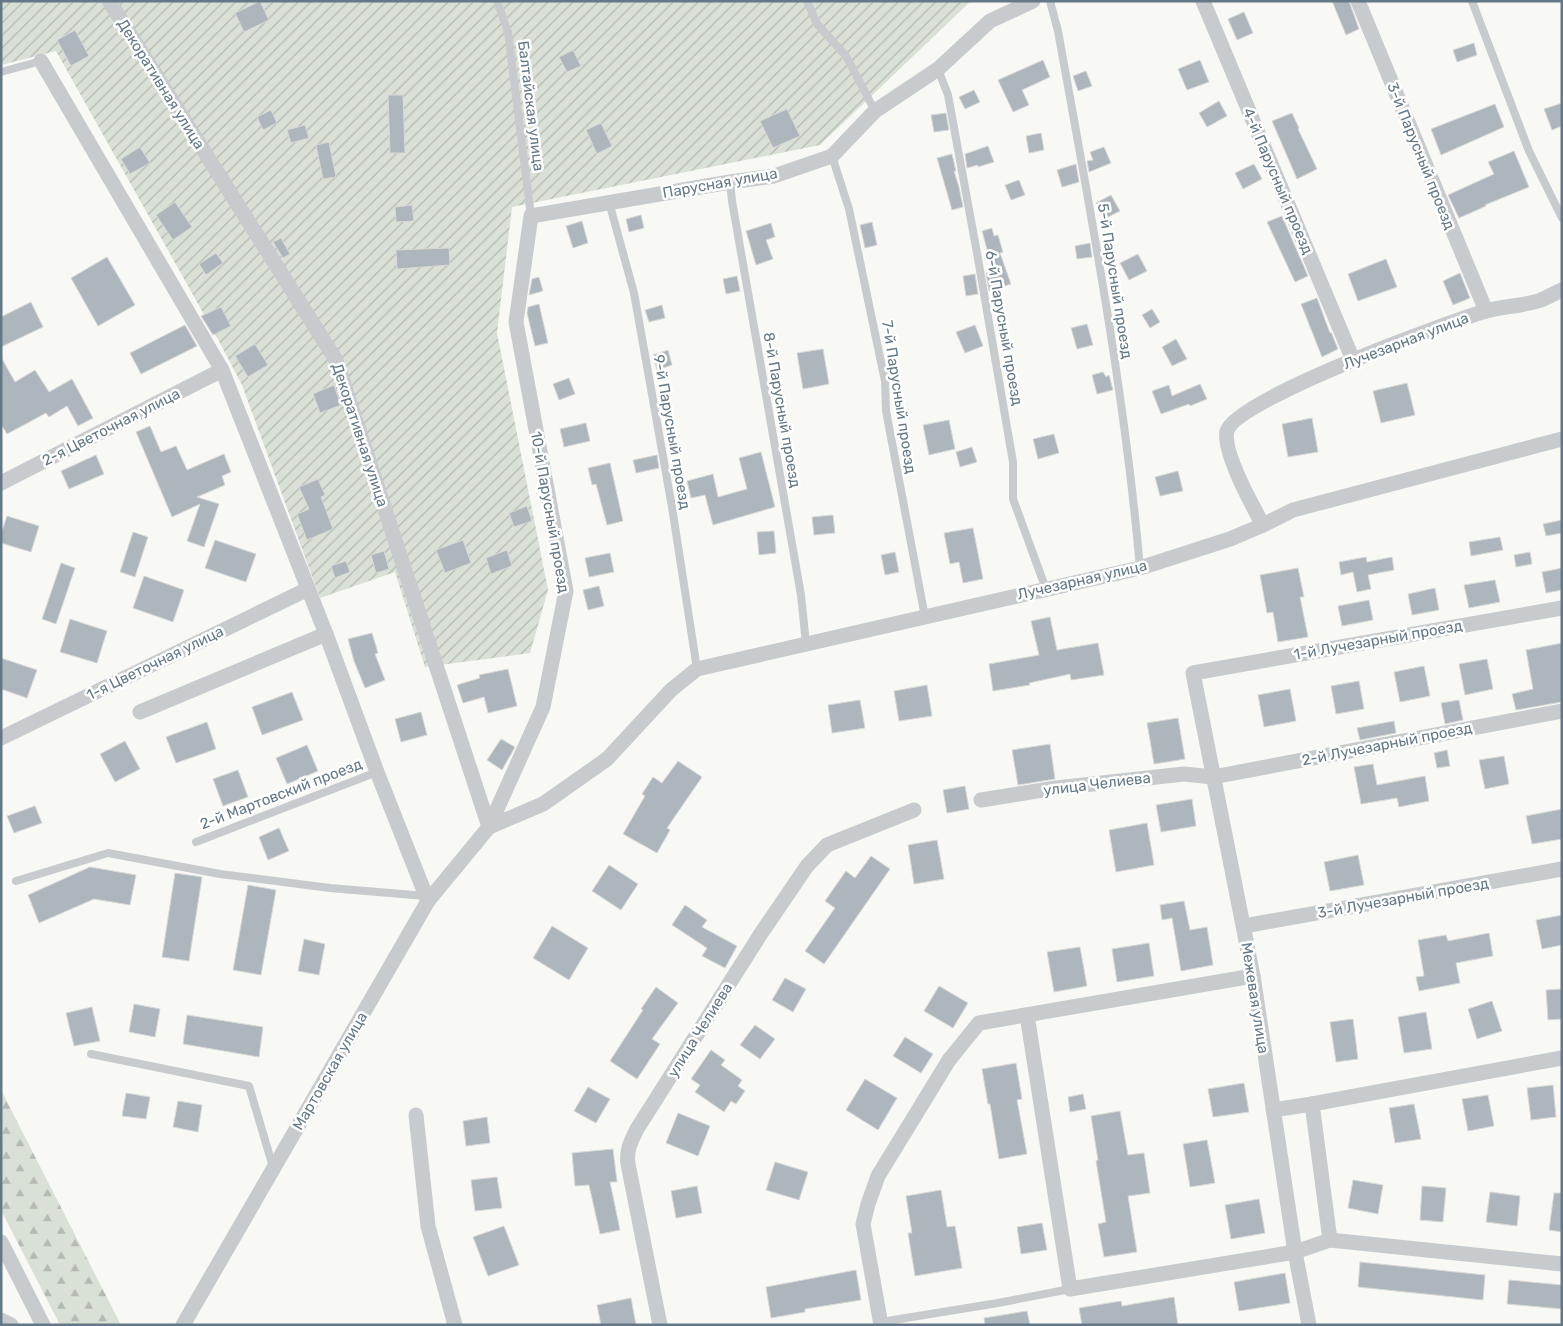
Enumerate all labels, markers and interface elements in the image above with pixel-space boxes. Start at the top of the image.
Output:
street label: Декоративная улица [114,16,208,152]
street label: Балтайская улица [514,40,548,172]
street label: 3-й Парусный проезд [1383,80,1459,232]
street label: 4-й Парусный проезд [1239,105,1317,257]
street label: Парусная улица [661,164,779,202]
street label: 5-й Парусный проезд [1094,202,1136,360]
street label: 6-й Парусный проезд [981,249,1027,407]
street label: Лучезарная улица [1341,309,1471,373]
street label: 7-й Парусный проезд [878,319,920,475]
street label: 8-й Парусный проезд [759,331,805,489]
street label: 9-й Парусный проезд [650,353,694,511]
street label: Декоративная улица [328,361,392,509]
street label: 2-я Цветочная улица [39,384,183,470]
street label: 10-й Парусный проезд [527,430,573,594]
street label: Лучезарная улица [1015,556,1149,604]
street label: 1-й Лучезарный проезд [1292,616,1464,664]
street label: 1-я Цветочная улица [84,622,226,704]
street label: 2-й Лучезарный проезд [1300,719,1474,769]
street label: 2-й Мартовский проезд [197,755,365,833]
street label: улица Челиева [1042,768,1152,800]
street label: 3-й Лучезарный проезд [1316,874,1490,922]
street label: Межевая улица [1237,941,1273,1055]
street label: улица Челиева [664,979,736,1081]
street label: Мартовская улица [289,1009,371,1133]

